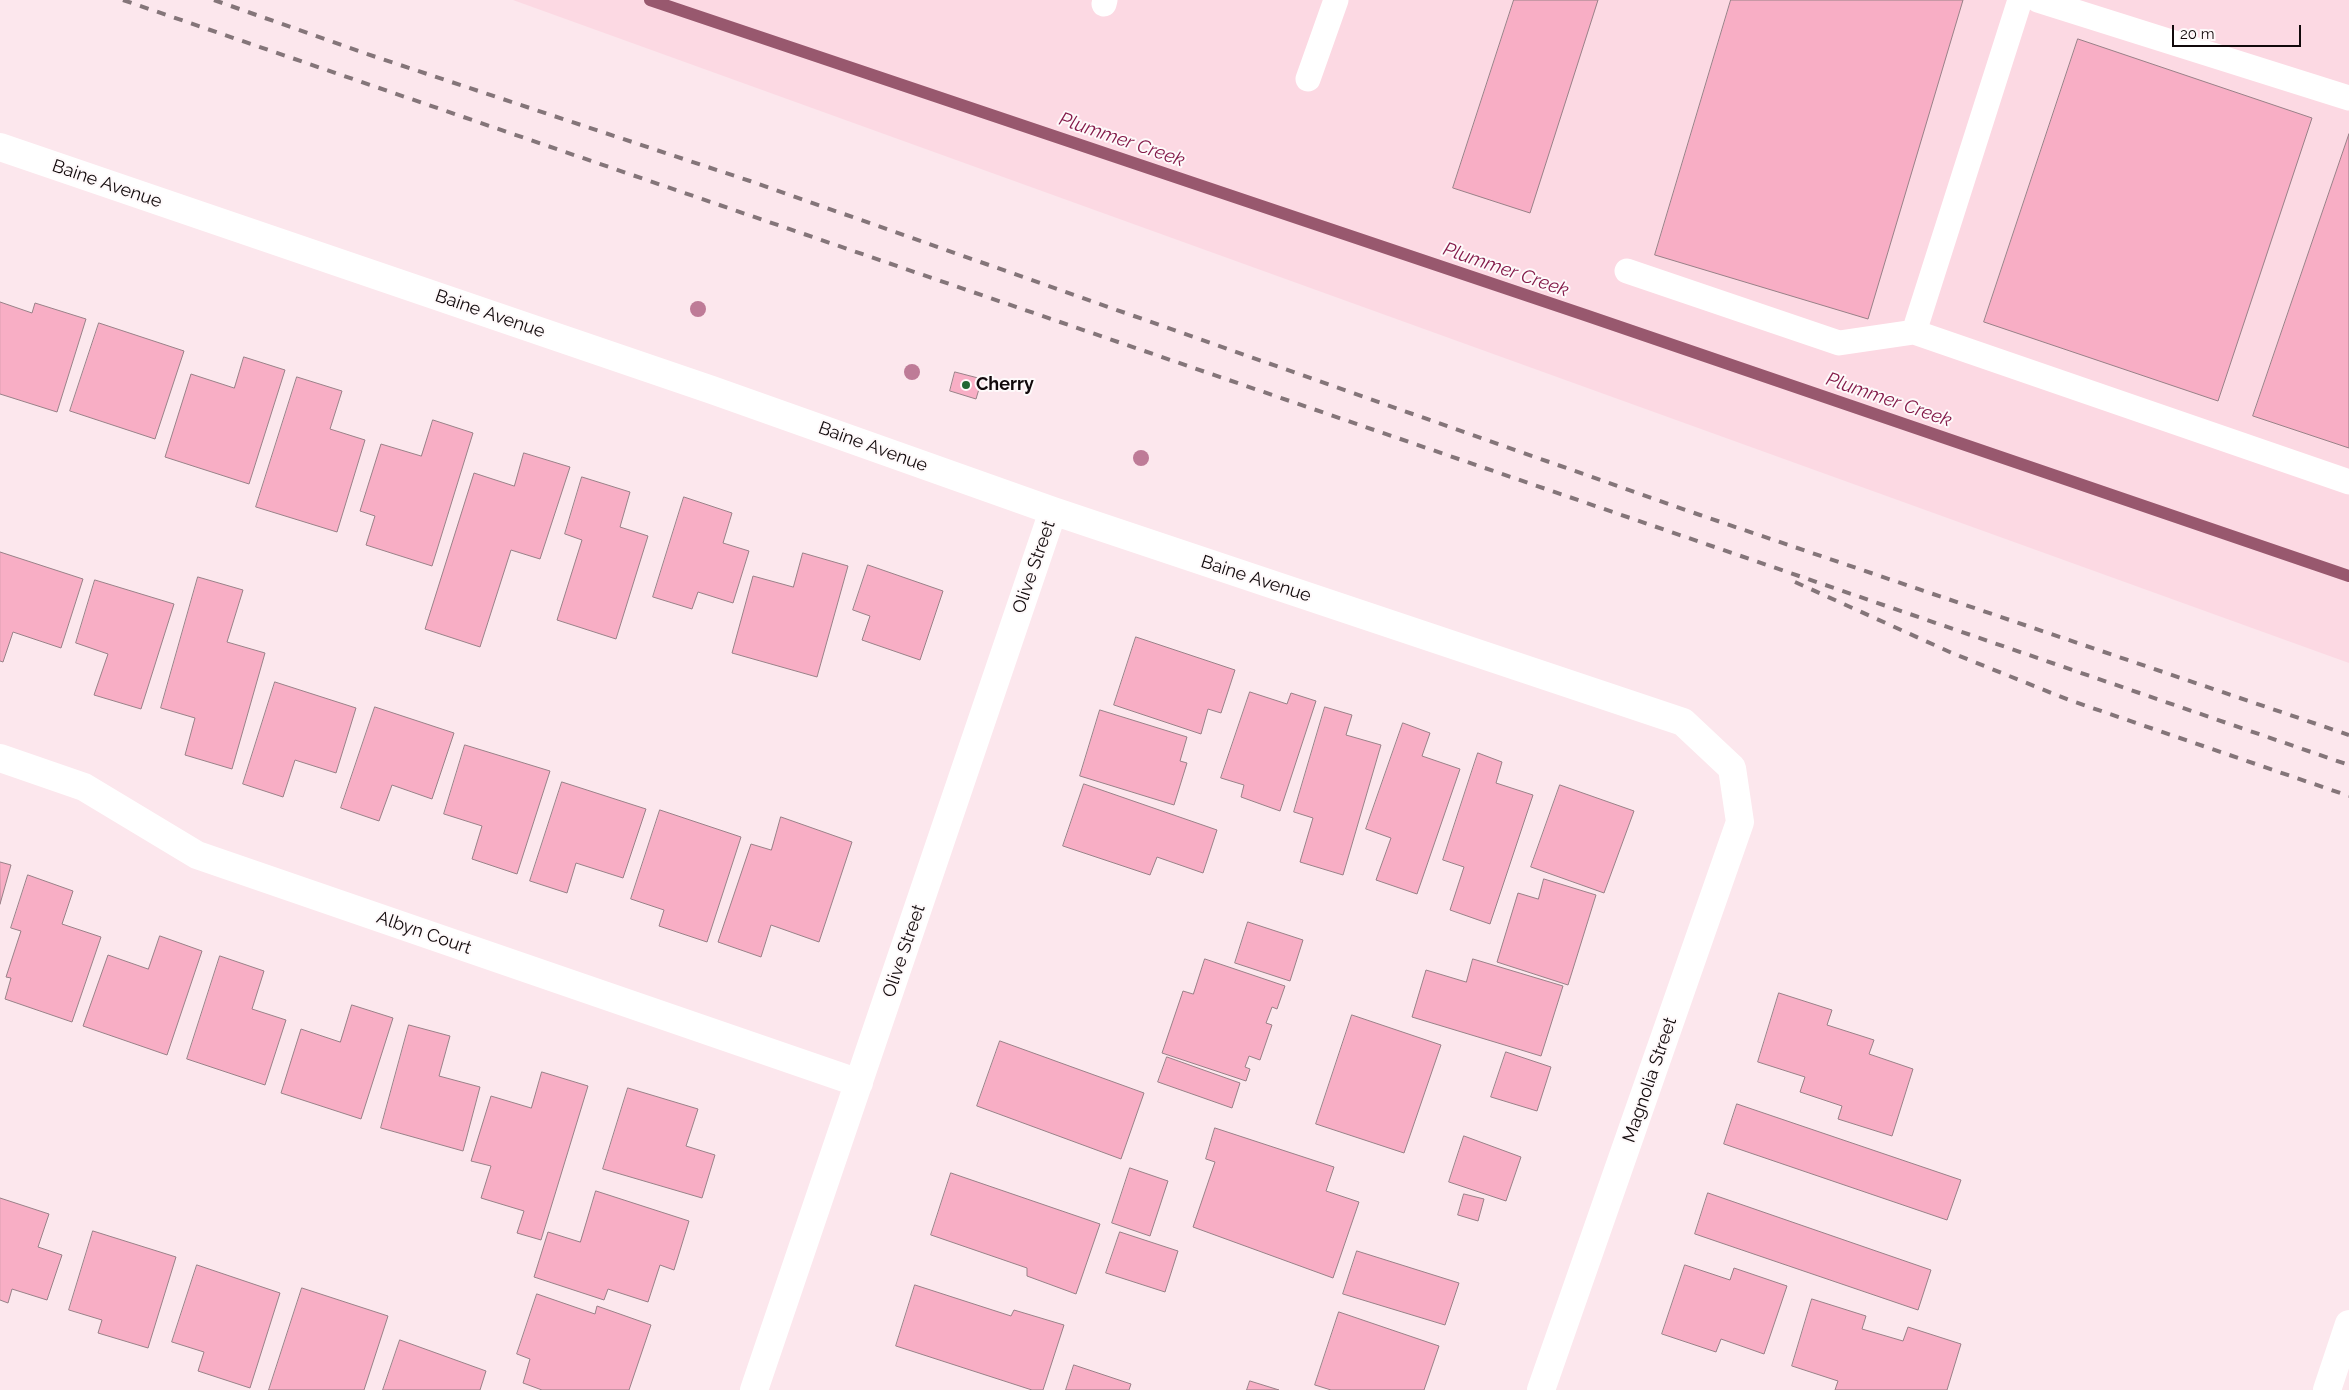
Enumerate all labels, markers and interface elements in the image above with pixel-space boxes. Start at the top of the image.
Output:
scale bar [2174,15,2303,47]
text: 20 m [2180,25,2215,43]
water label: Plummer Creek [1056,108,1188,172]
street label: Baine Avenue [49,155,165,213]
water label: Plummer Creek [1440,238,1572,302]
street label: Baine Avenue [432,285,548,343]
water label: Plummer Creek [1823,368,1955,432]
place label: Cherry [976,374,1034,396]
marker: Cherry [960,379,972,391]
street label: Baine Avenue [815,417,931,477]
street label: Olive Street [1008,518,1060,616]
street label: Baine Avenue [1198,551,1314,607]
street label: Olive Street [878,902,930,1000]
street label: Albyn Court [374,907,474,959]
street label: Magnolia Street [1618,1015,1682,1145]

